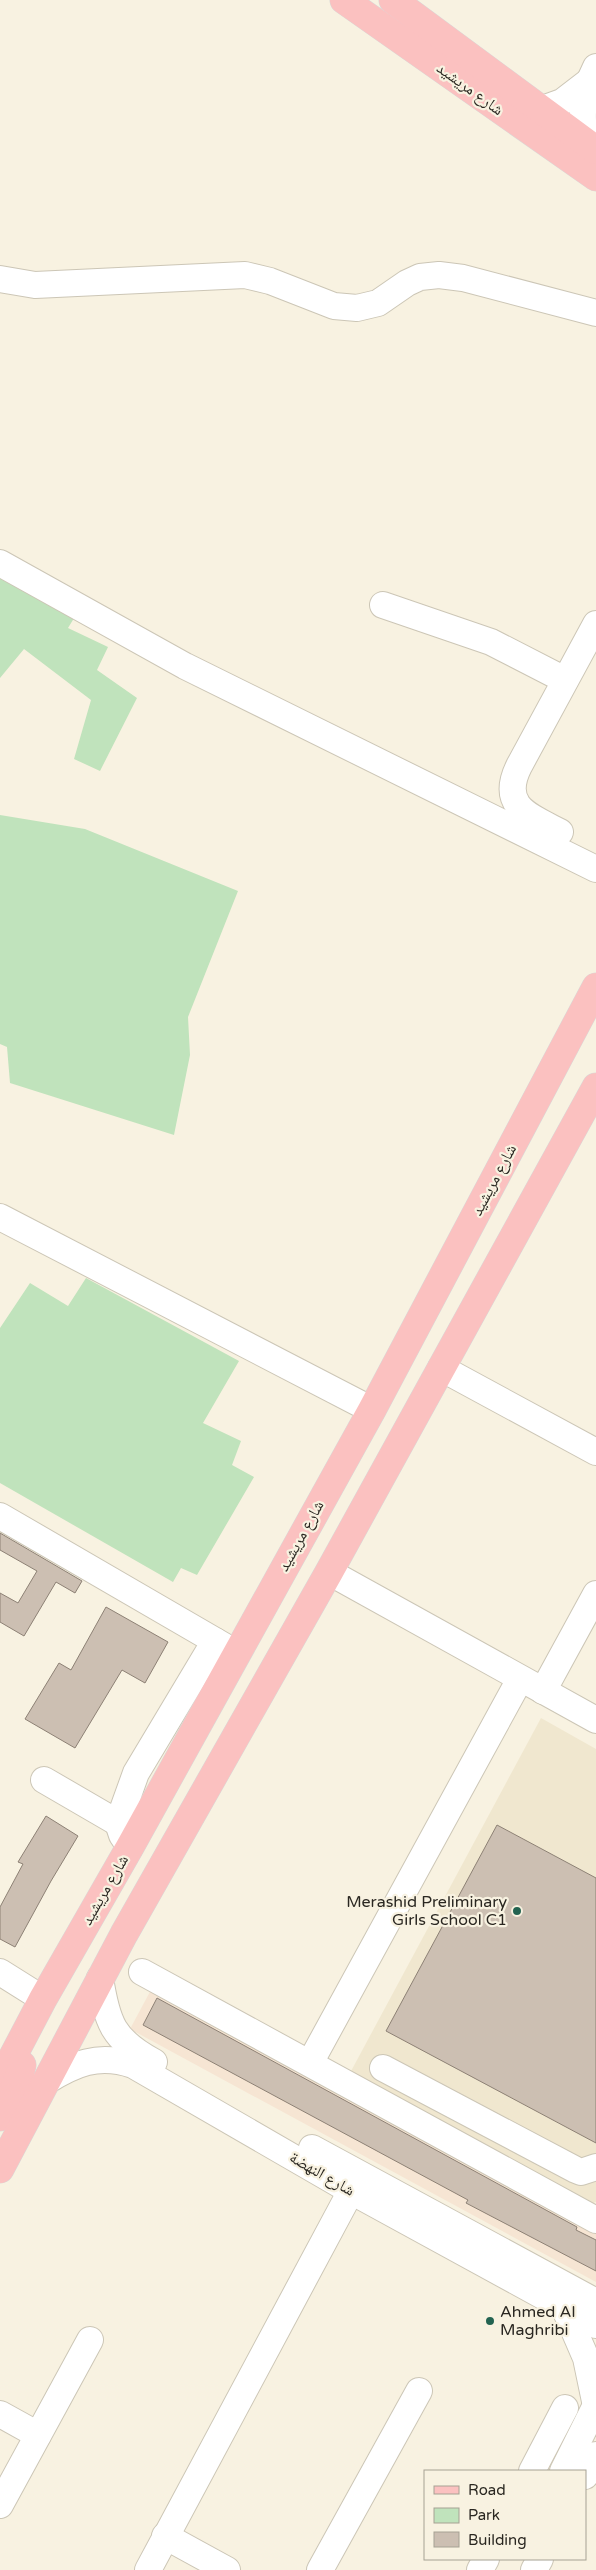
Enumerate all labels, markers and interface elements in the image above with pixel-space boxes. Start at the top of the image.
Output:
street label: شارع مريشيد [433,58,507,120]
street label: شارع مريشيد [467,1141,521,1219]
street label: شارع مريشيد [273,1497,329,1575]
street label: شارع مريشيد [77,1851,133,1929]
place label: Merashid Preliminary Girls School C1 [346,1892,507,1930]
marker: Merashid Preliminary Girls School C1 [511,1905,523,1917]
street label: شارع النهضة [286,2147,358,2201]
place label: Ahmed Al Maghribi [500,2302,575,2340]
marker: Ahmed Al Maghribi [484,2315,496,2327]
legend [424,2470,586,2560]
text: Road [468,2481,506,2499]
text: Park [468,2506,500,2524]
text: Building [468,2531,527,2549]

